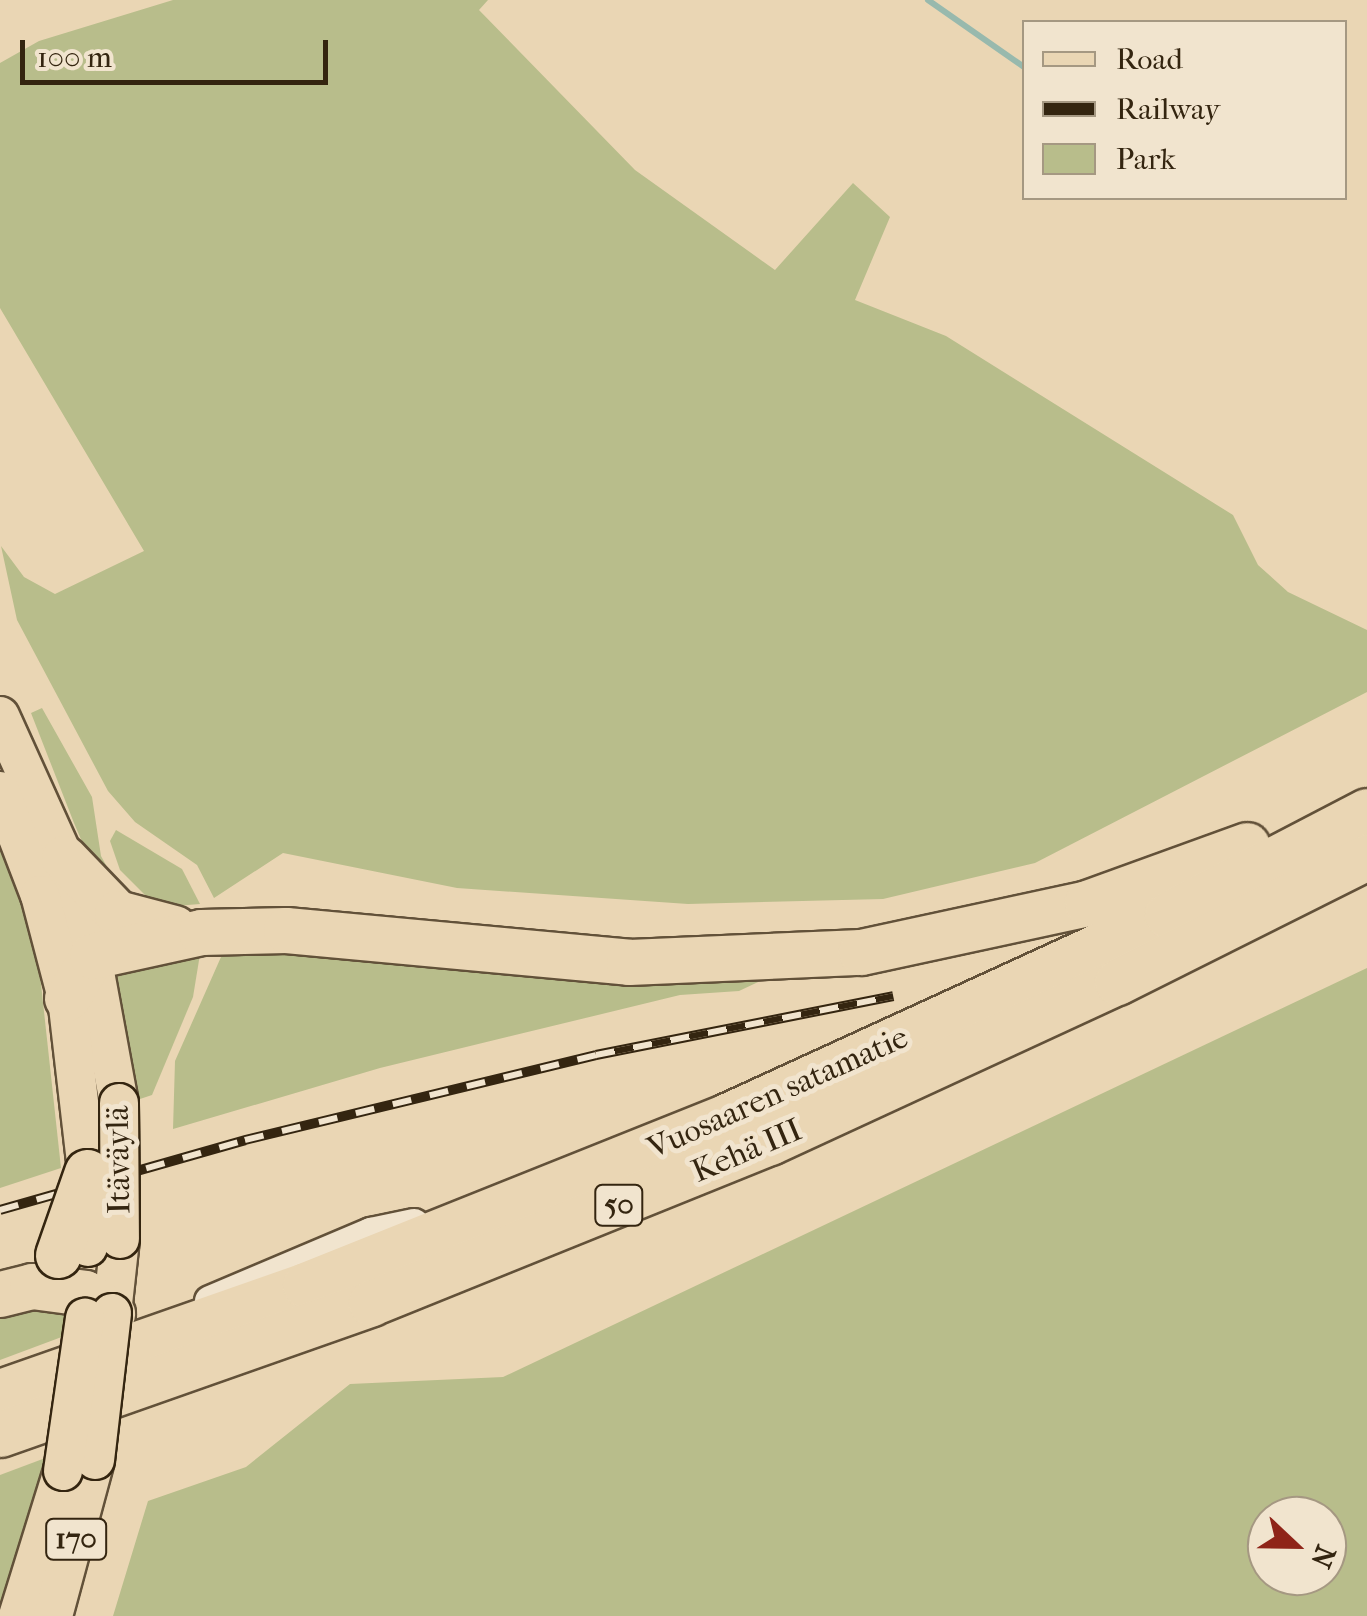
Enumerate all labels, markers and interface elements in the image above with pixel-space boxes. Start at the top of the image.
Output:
scale bar [25,20,332,82]
legend [1022,20,1347,200]
text: 100 m [37,40,112,75]
text: Road [1116,42,1183,77]
text: Railway [1116,92,1220,127]
text: Park [1116,142,1176,177]
street label: Vuosaaren satamatie [642,1018,914,1168]
street label: Itäväylä [99,1106,139,1214]
street label: Kehä III [686,1111,808,1191]
road number: 50 [594,1180,644,1230]
north arrow [1247,1496,1347,1596]
road number: 170 [44,1514,108,1564]
text: N [1304,1541,1343,1573]

